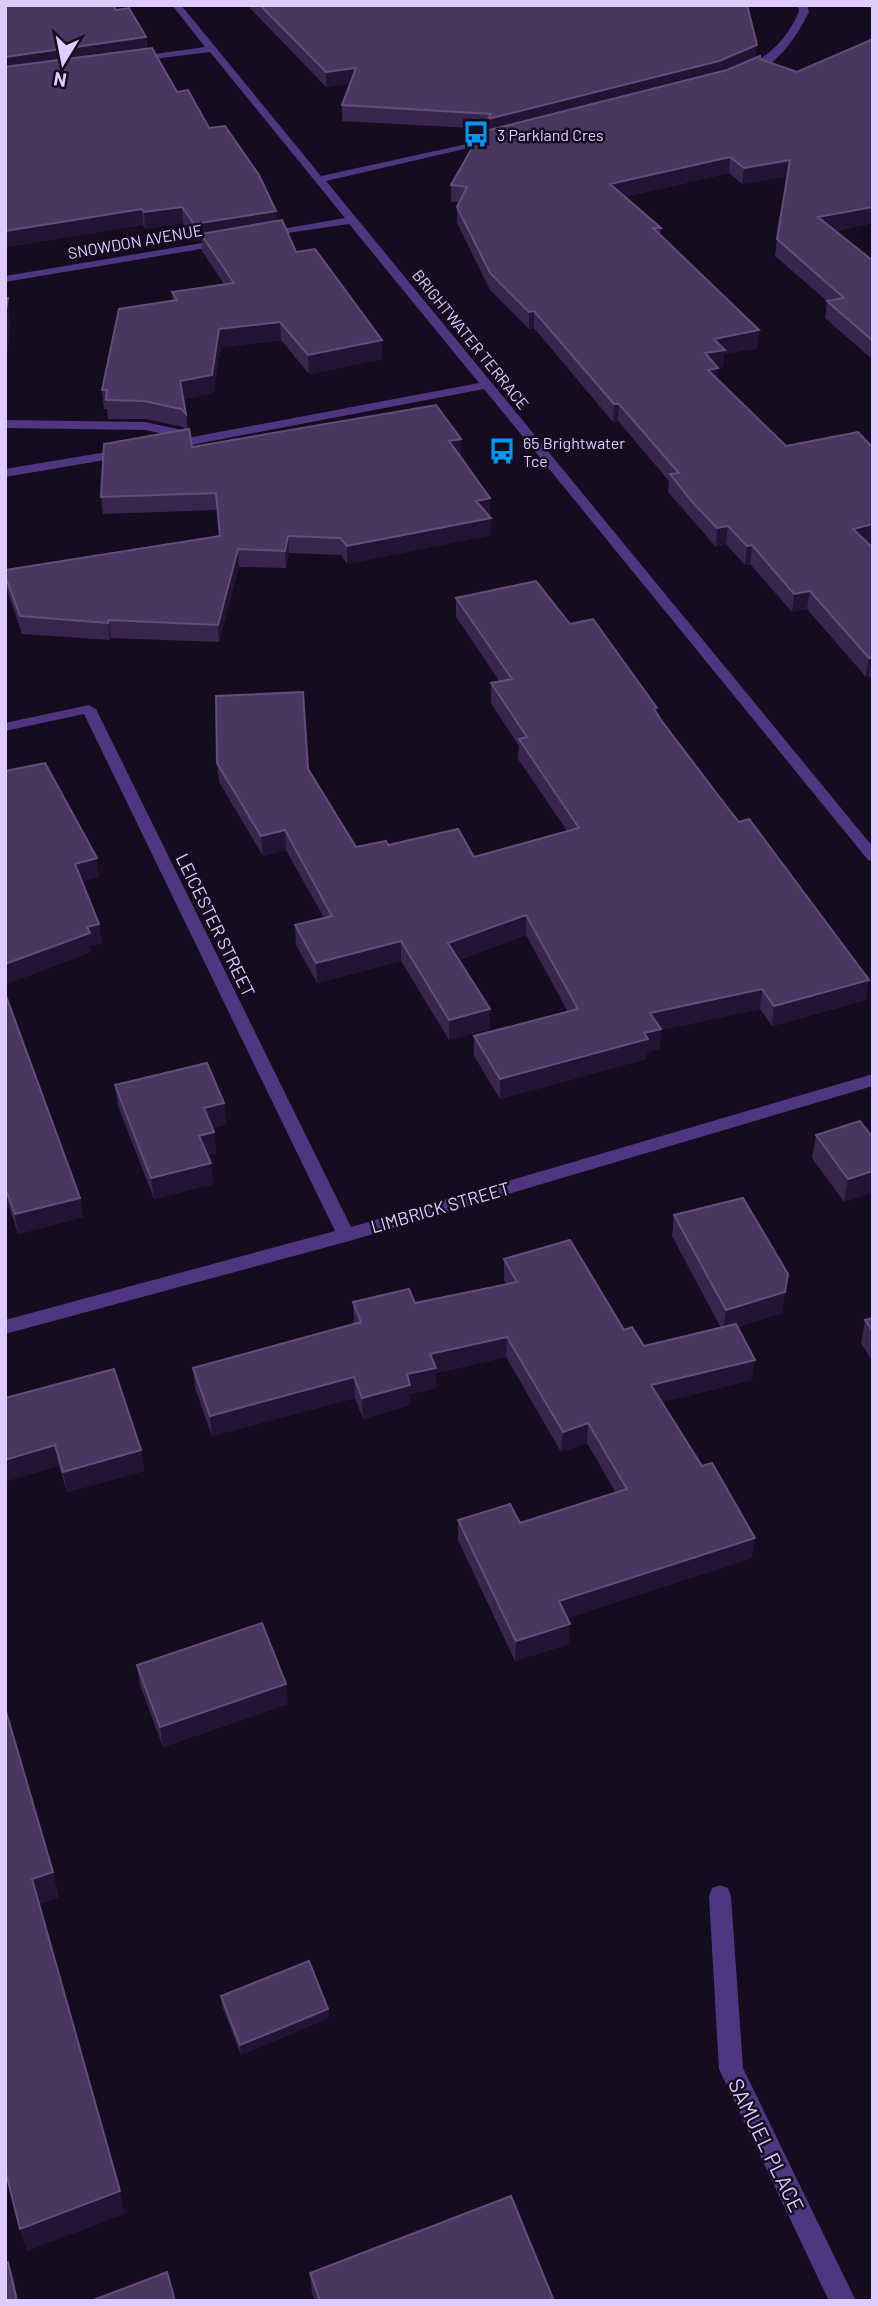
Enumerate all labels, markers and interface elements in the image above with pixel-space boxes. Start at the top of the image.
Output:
north arrow [28,28,98,98]
text: N [52,68,68,93]
bus stop icon: 3 Parkland Cres [461,119,491,149]
place label: 3 Parkland Cres [497,125,604,144]
street label: SNOWDON AVENUE [66,220,204,262]
street label: BRIGHTWATER TERRACE [409,265,533,413]
place label: 65 Brightwater Tce [523,433,625,470]
bus stop icon: 65 Brightwater Tce [487,436,517,466]
street label: LEICESTER STREET [172,850,260,1000]
street label: LIMBRICK STREET [368,1177,512,1237]
street label: SAMUEL PLACE [724,2074,810,2216]

